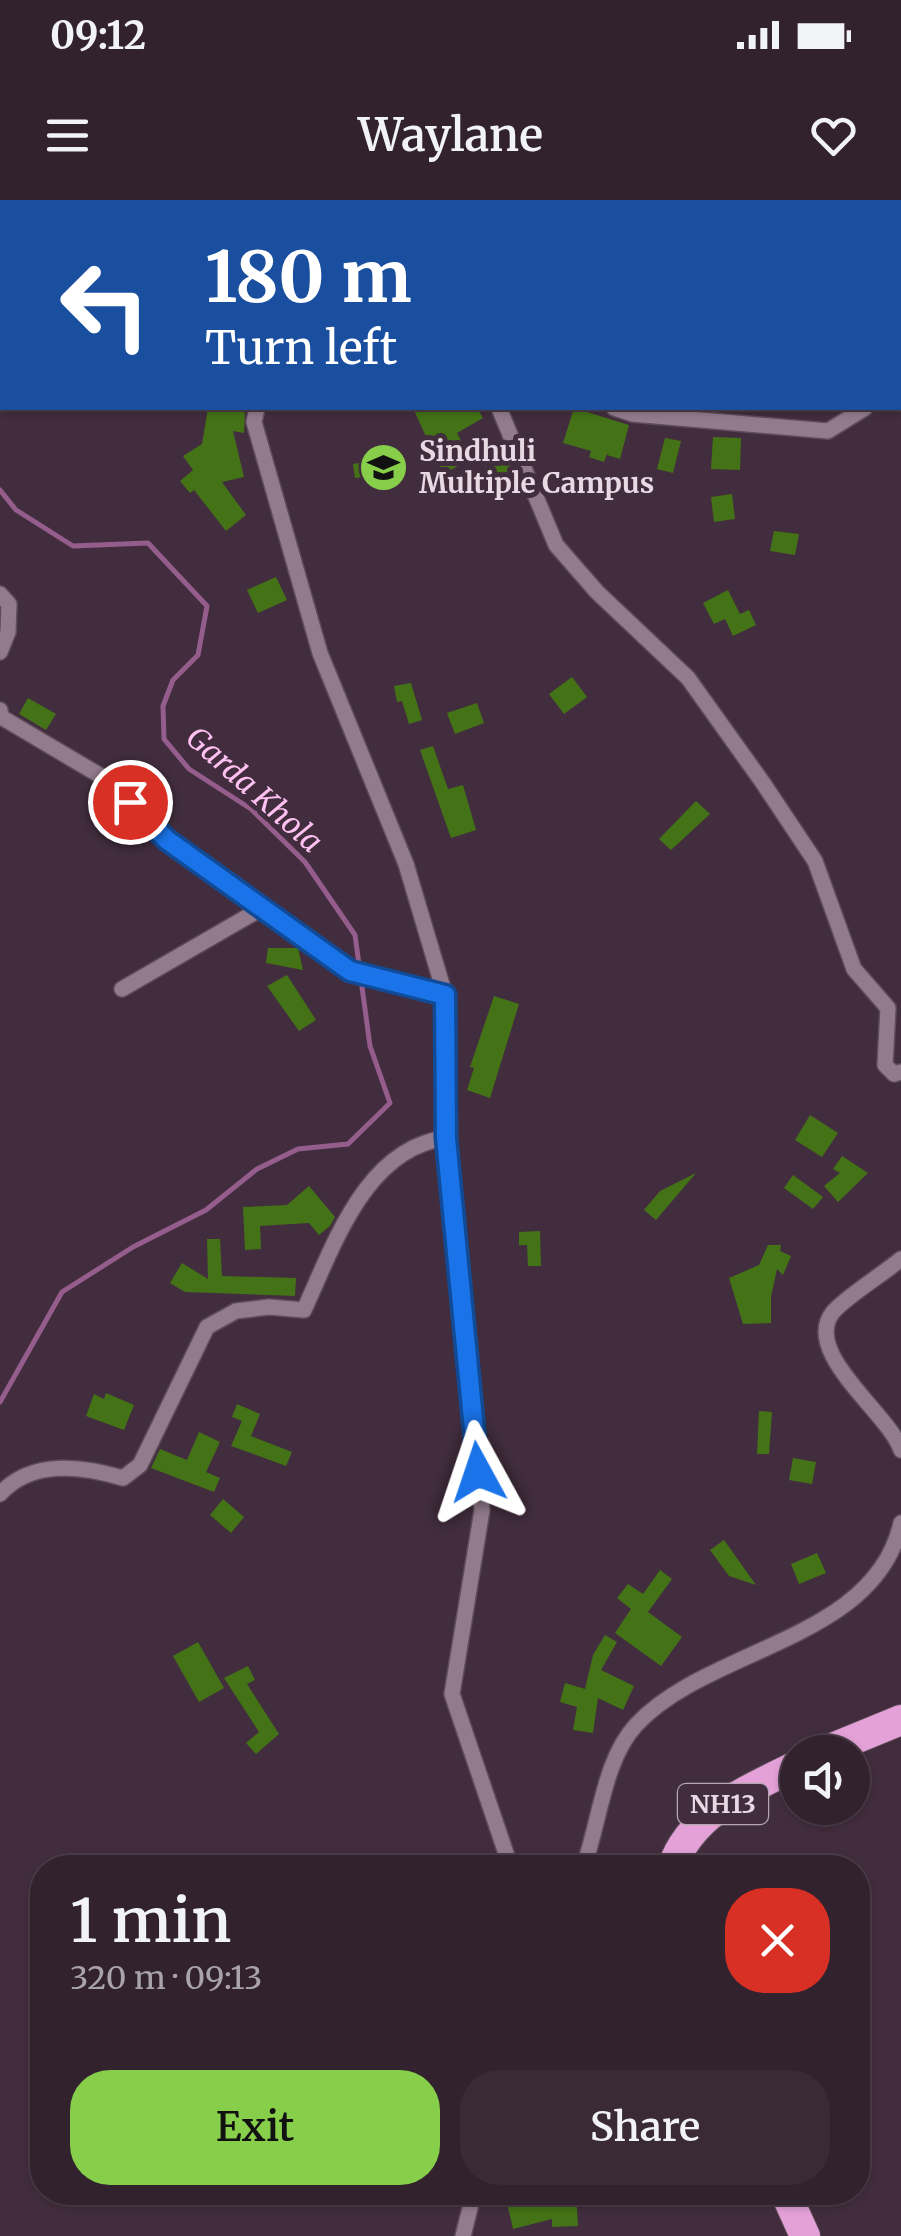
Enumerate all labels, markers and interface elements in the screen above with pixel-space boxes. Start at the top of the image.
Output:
text: 09:12 [50,12,146,59]
text: Waylane [358,107,543,163]
icon: menu [40,108,95,163]
icon: heart [806,108,861,163]
text: 180 m [205,233,412,321]
icon: left [40,240,170,370]
text: Turn left [205,320,397,376]
place label: Sindhuli Multiple Campus [419,433,654,501]
school or university icon: Sindhuli Multiple Campus [358,441,410,493]
water label: Garda Khola [179,718,331,860]
pin [88,760,173,845]
icon: arrive [103,775,158,830]
position arrow [426,1420,530,1524]
map controls [780,1735,870,1825]
button: sound [780,1735,870,1825]
road number: NH13 [678,1784,768,1824]
text: 1 min [70,1883,231,1958]
button: close [725,1888,830,1993]
text: 320 m · 09:13 [70,1958,262,1998]
button: Exit [70,2070,440,2185]
button: Share [460,2070,830,2185]

